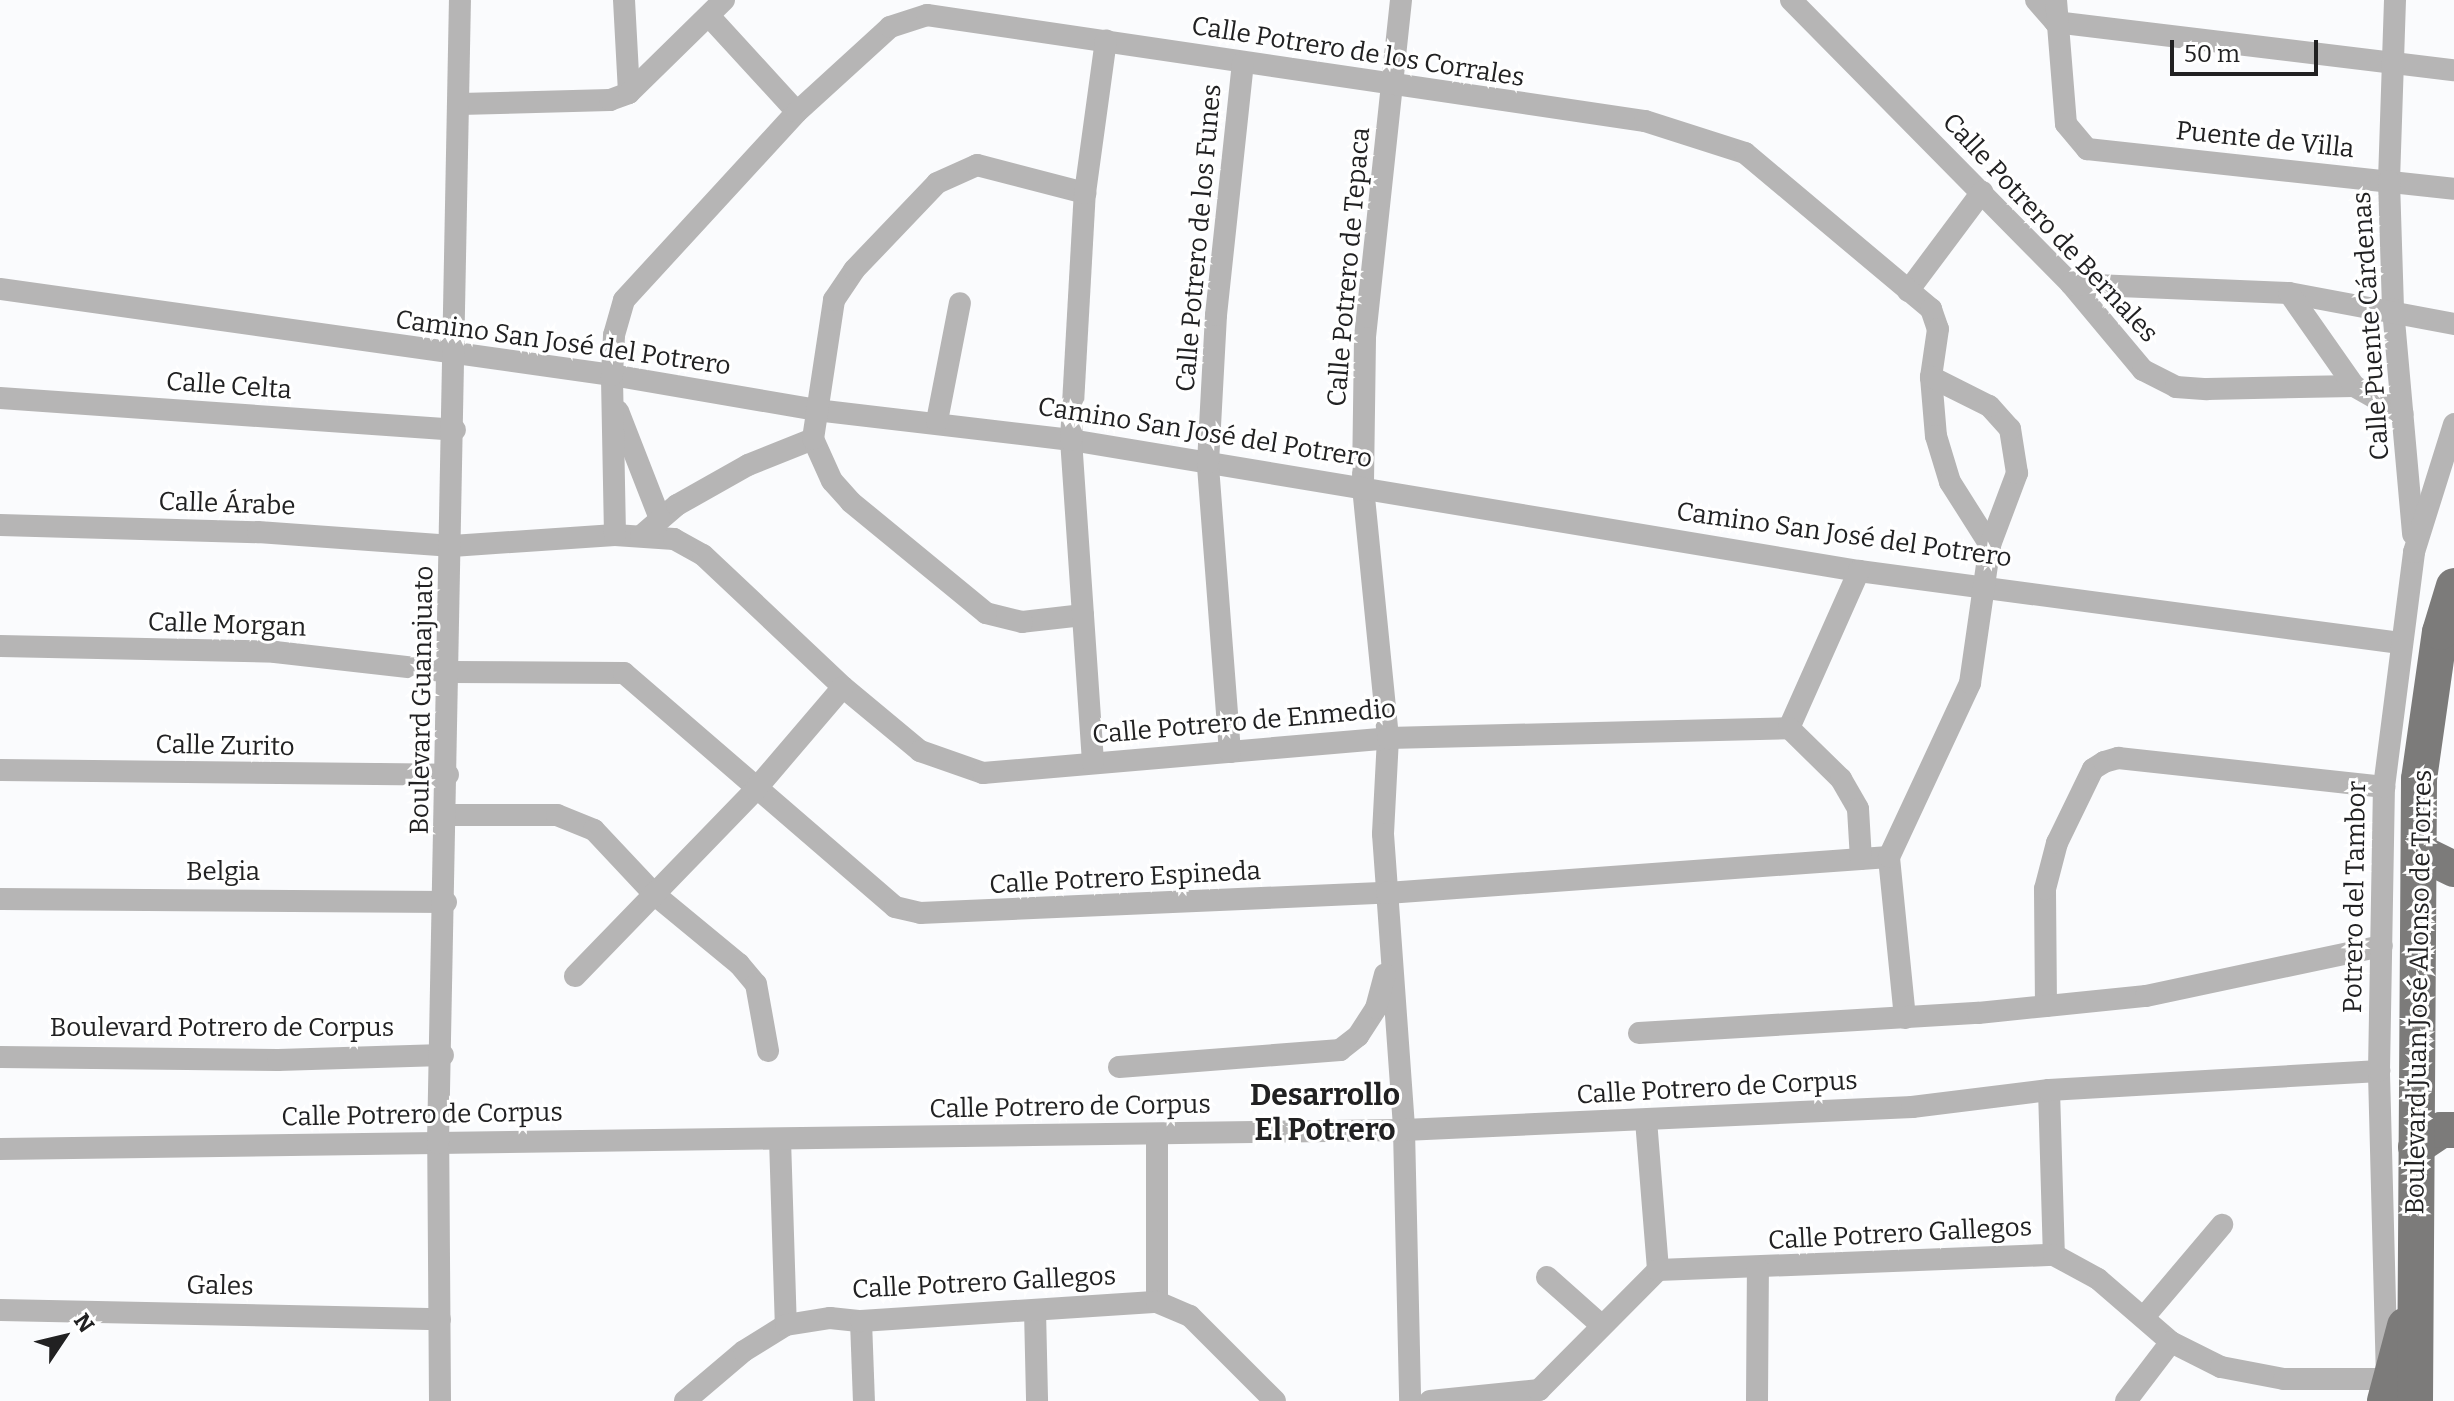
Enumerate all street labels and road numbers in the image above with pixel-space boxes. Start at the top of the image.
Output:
street label: Calle Potrero de los Corrales [1189,10,1527,94]
street label: Calle Potrero de los Funes [1170,83,1228,393]
street label: Calle Potrero de Bernales [1936,107,2164,349]
street label: Puente de Villa [2174,115,2356,165]
street label: Calle Potrero de Tepaca [1321,126,1377,408]
street label: Calle Puente Cárdenas [2346,191,2396,461]
street label: Camino San José del Potrero [393,304,733,382]
street label: Calle Celta [165,366,293,406]
street label: Camino San José del Potrero [1036,391,1374,475]
street label: Calle Árabe [158,486,296,522]
street label: Camino San José del Potrero [1674,496,2014,574]
street label: Boulevard Guanajuato [404,565,440,835]
street label: Calle Morgan [147,607,307,643]
street label: Calle Potrero de Enmedio [1091,693,1397,751]
street label: Calle Zurito [155,729,295,763]
street label: Boulevard Juan José Alonso de Torres [2400,769,2438,1215]
street label: Potrero del Tambor [2337,781,2373,1013]
street label: Calle Potrero Espineda [989,855,1261,901]
street label: Belgia [186,856,260,888]
street label: Boulevard Potrero de Corpus [50,1012,394,1044]
street label: Calle Potrero de Corpus [1576,1065,1858,1111]
street label: Calle Potrero de Corpus [929,1089,1211,1125]
street label: Calle Potrero de Corpus [281,1097,563,1133]
street label: Calle Potrero Gallegos [1767,1212,2033,1256]
street label: Calle Potrero Gallegos [851,1261,1117,1305]
street label: Gales [186,1270,254,1302]

